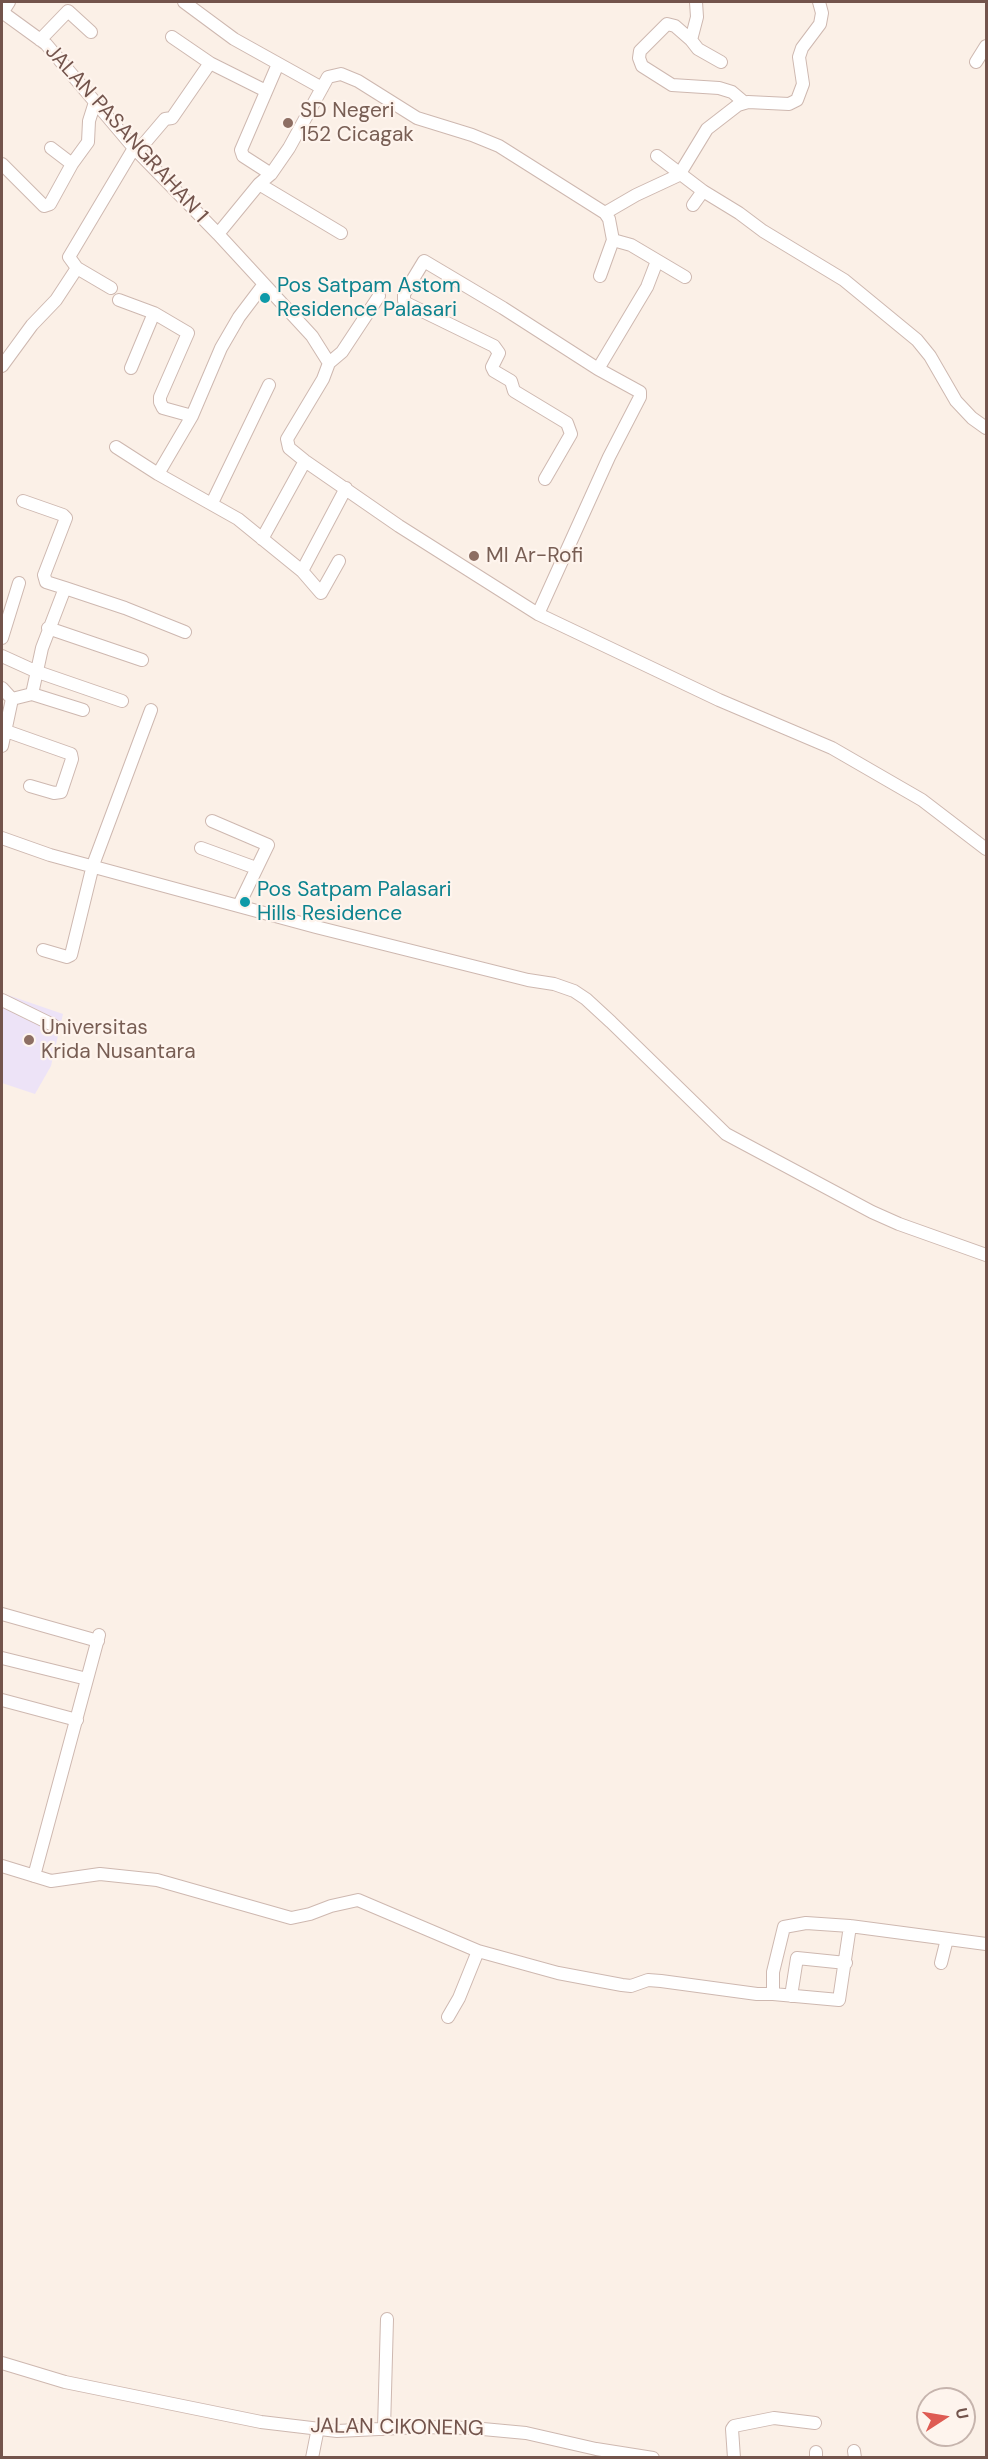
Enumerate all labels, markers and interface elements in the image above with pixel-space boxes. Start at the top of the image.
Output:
street label: JALAN PASANGRAHAN 1 [39,40,213,228]
place label: SD Negeri 152 Cicagak [300,98,414,148]
marker: SD Negeri 152 Cicagak [281,116,295,130]
place label: Pos Satpam Astom Residence Palasari [277,273,461,323]
marker: Pos Satpam Astom Residence Palasari [258,291,272,305]
place label: MI Ar-Rofi [486,543,583,569]
marker: MI Ar-Rofi [467,549,481,563]
place label: Pos Satpam Palasari Hills Residence [257,877,452,927]
marker: Pos Satpam Palasari Hills Residence [238,895,252,909]
place label: Universitas Krida Nusantara [41,1015,196,1065]
marker: Universitas Krida Nusantara [22,1033,36,1047]
north arrow [916,2387,976,2447]
text: U [951,2406,974,2421]
street label: JALAN CIKONENG [310,2414,484,2442]

